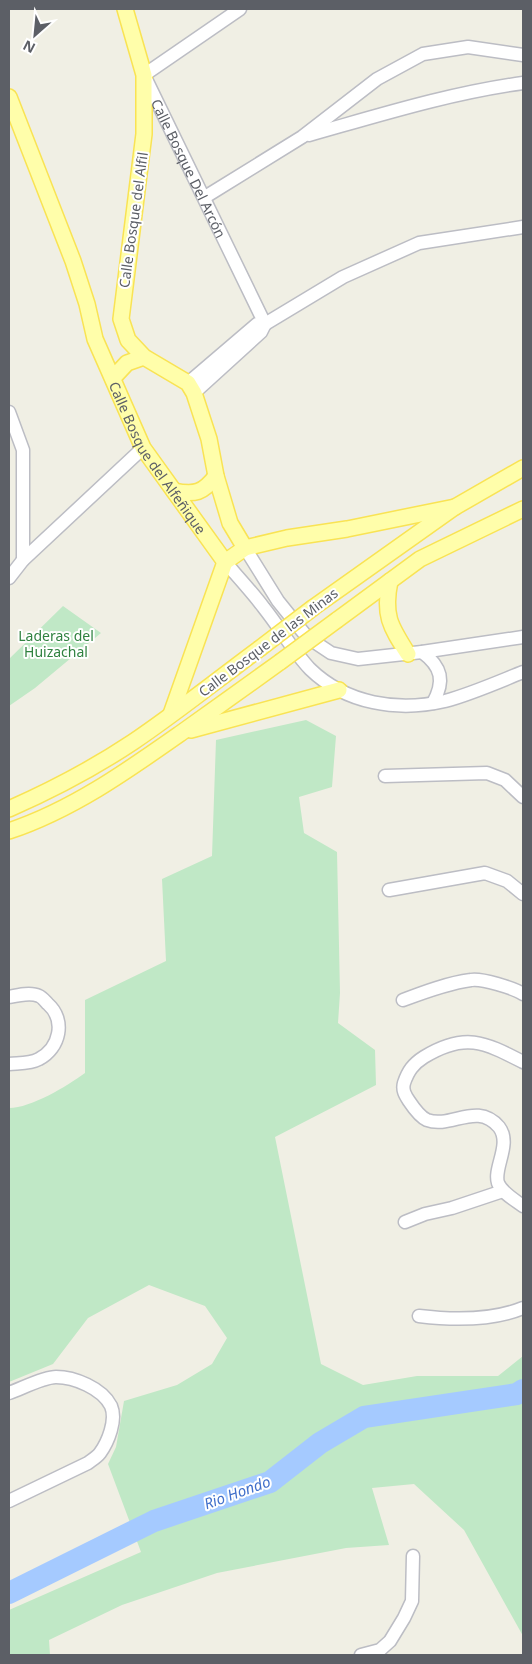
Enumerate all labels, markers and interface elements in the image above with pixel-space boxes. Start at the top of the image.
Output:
north arrow [10,10,60,60]
text: N [19,36,38,58]
street label: Calle Bosque Del Arcón [147,95,231,241]
street label: Calle Bosque del Alfil [114,151,152,289]
street label: Calle Bosque del Alfeñique [105,378,211,538]
street label: Calle Bosque de las Minas [194,583,342,701]
park label: Laderas del Huizachal [18,626,94,661]
water label: Rio Hondo [201,1471,273,1513]

